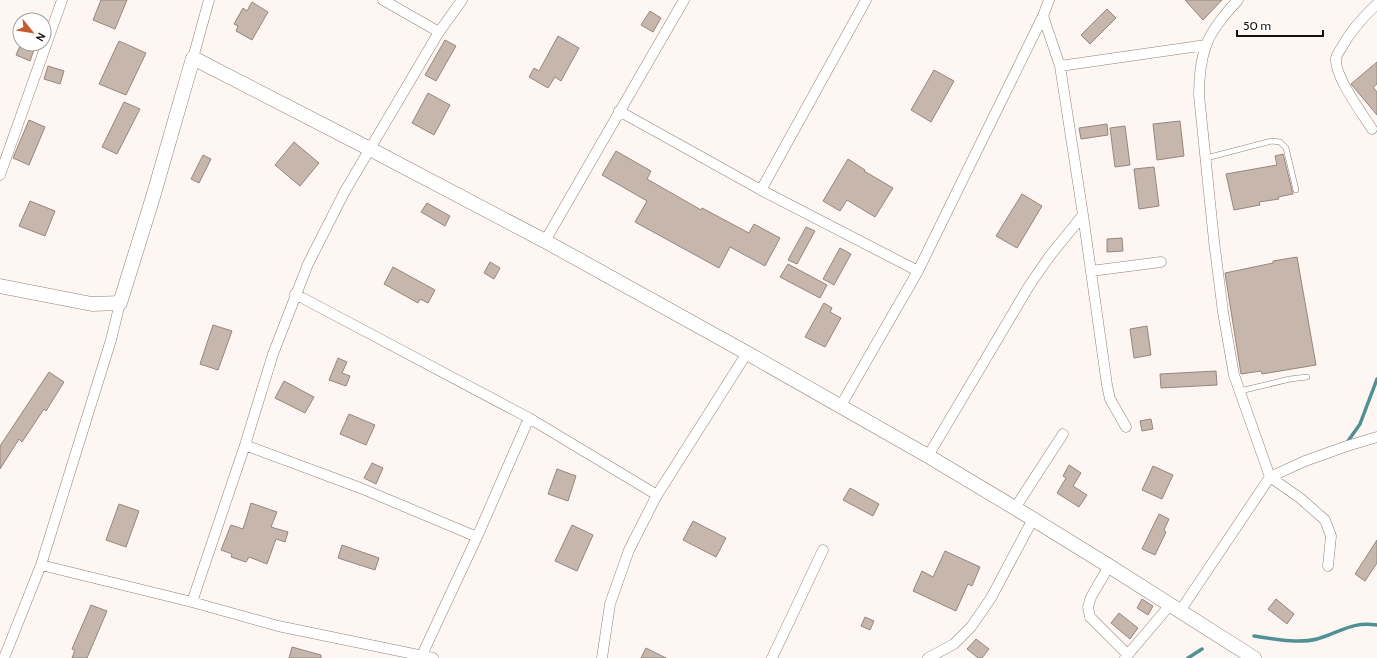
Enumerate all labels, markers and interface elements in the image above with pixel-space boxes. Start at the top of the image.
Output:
north arrow [12,12,52,52]
scale bar [1237,12,1323,38]
text: 50 m [1243,18,1271,33]
text: N [33,30,49,44]

